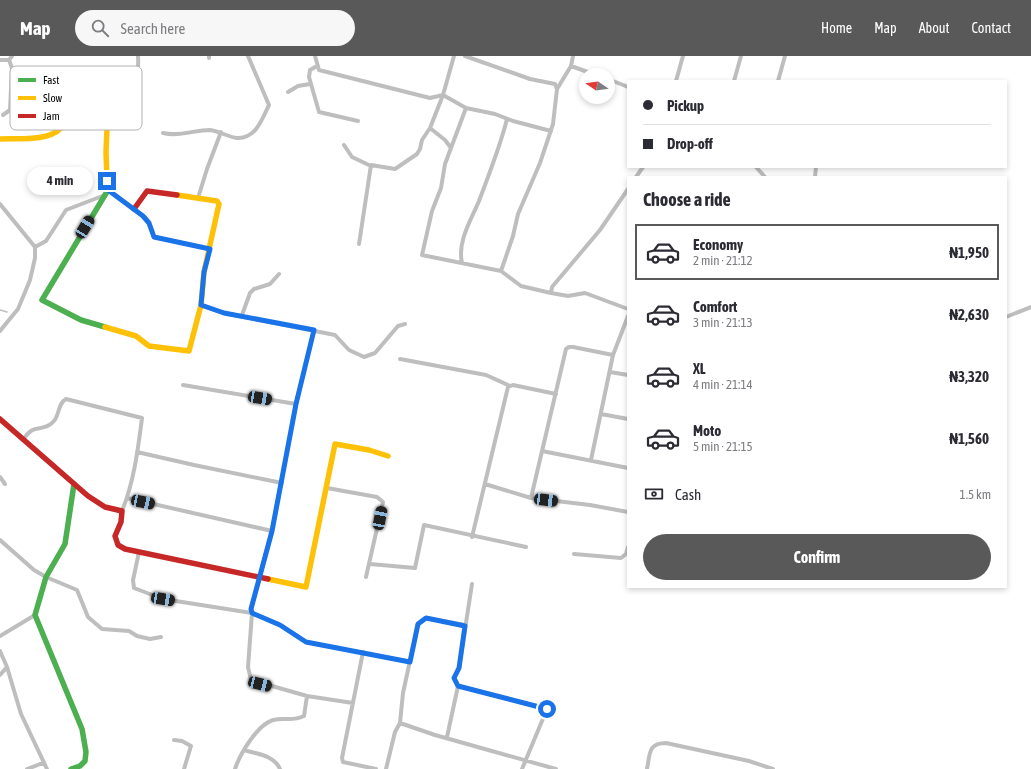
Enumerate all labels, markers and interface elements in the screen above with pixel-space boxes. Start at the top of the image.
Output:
search box [75,10,355,46]
text: Map [20,17,51,39]
icon: search [89,17,111,39]
text: Search here [121,20,185,37]
text: Home [821,20,852,36]
text: Map [874,20,897,36]
text: About [919,20,950,36]
text: Contact [972,20,1011,36]
legend [10,66,142,130]
north arrow [579,68,615,104]
map controls [579,68,615,104]
text: Fast [43,74,59,86]
text: Slow [43,92,62,104]
text: Pickup [667,97,704,114]
text: Jam [43,110,60,122]
text: Drop-off [667,135,713,152]
callout: 4 min [27,167,93,195]
route end [98,172,116,190]
text: 4 min [47,173,73,188]
text: Choose a ride [643,189,731,210]
car [74,214,96,240]
icon: car [645,234,681,270]
text: Economy [693,236,743,253]
text: ₦1,950 [949,244,989,261]
text: 2 min · 21:12 [693,253,753,268]
icon: car [645,296,681,332]
text: Comfort [693,298,737,315]
text: ₦2,630 [949,306,989,323]
text: 3 min · 21:13 [693,315,753,330]
icon: car [645,358,681,394]
text: XL [693,360,706,377]
text: ₦3,320 [949,368,989,385]
text: 4 min · 21:14 [693,377,753,392]
car [247,390,273,406]
icon: car [645,420,681,456]
text: Moto [693,422,721,439]
text: ₦1,560 [949,430,989,447]
text: 5 min · 21:15 [693,439,753,454]
icon: cash [643,483,665,505]
text: Cash [675,486,701,503]
text: 1.5 km [960,487,991,502]
car [533,493,559,507]
car [130,494,156,510]
car [372,505,388,531]
button: Confirm [643,534,991,580]
car [150,591,176,607]
car [247,675,273,693]
route start [538,700,556,718]

